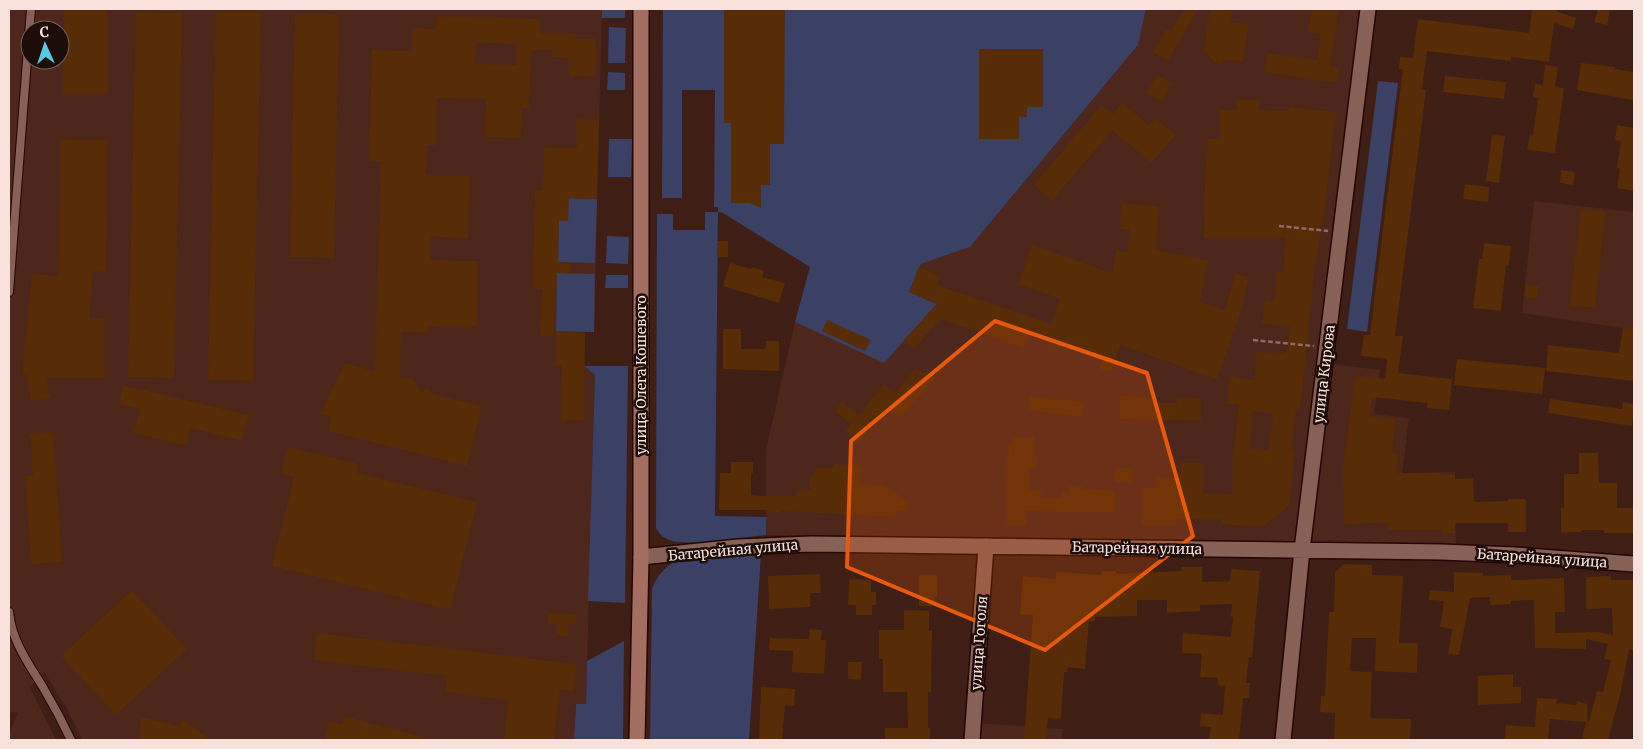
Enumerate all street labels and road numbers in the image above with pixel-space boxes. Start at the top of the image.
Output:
street label: улица Олега Кошевого [632,295,650,455]
street label: улица Кирова [1309,323,1339,424]
street label: Батарейная улица [667,535,799,565]
street label: Батарейная улица [1072,538,1203,558]
street label: Батарейная улица [1476,544,1608,572]
street label: улица Гоголя [967,595,991,691]

